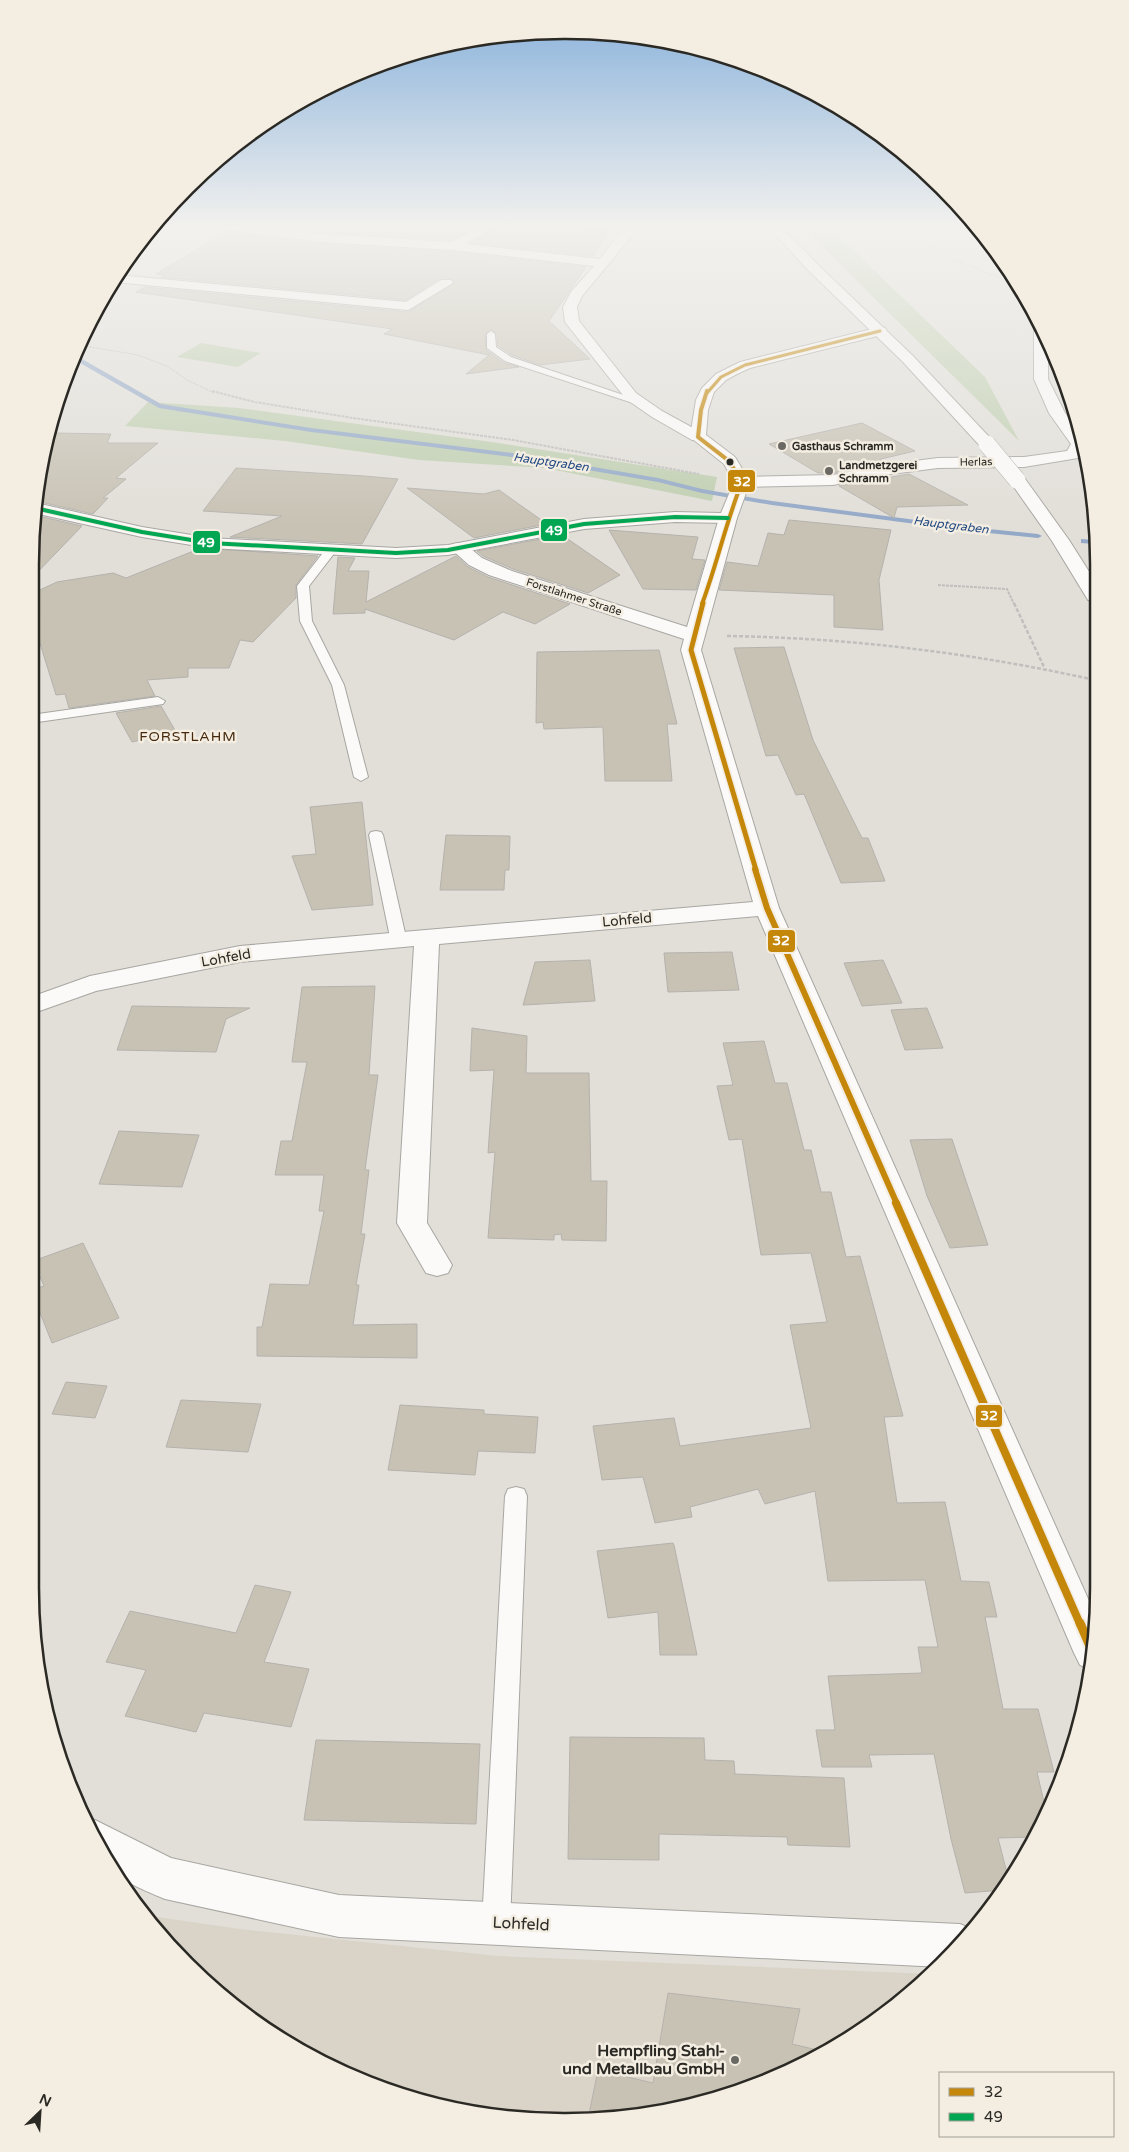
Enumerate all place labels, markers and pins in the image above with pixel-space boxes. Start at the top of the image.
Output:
marker: Gasthaus Schramm [776,440,788,452]
place label: Gasthaus Schramm [792,440,894,453]
unlabelled marker [725,457,735,467]
place label: Landmetzgerei Schramm [839,459,918,485]
marker: Landmetzgerei Schramm [823,465,835,477]
place label: Hempfling Stahl- und Metallbau GmbH [562,2041,725,2079]
marker: Hempfling Stahl- und Metallbau GmbH [729,2054,741,2066]

